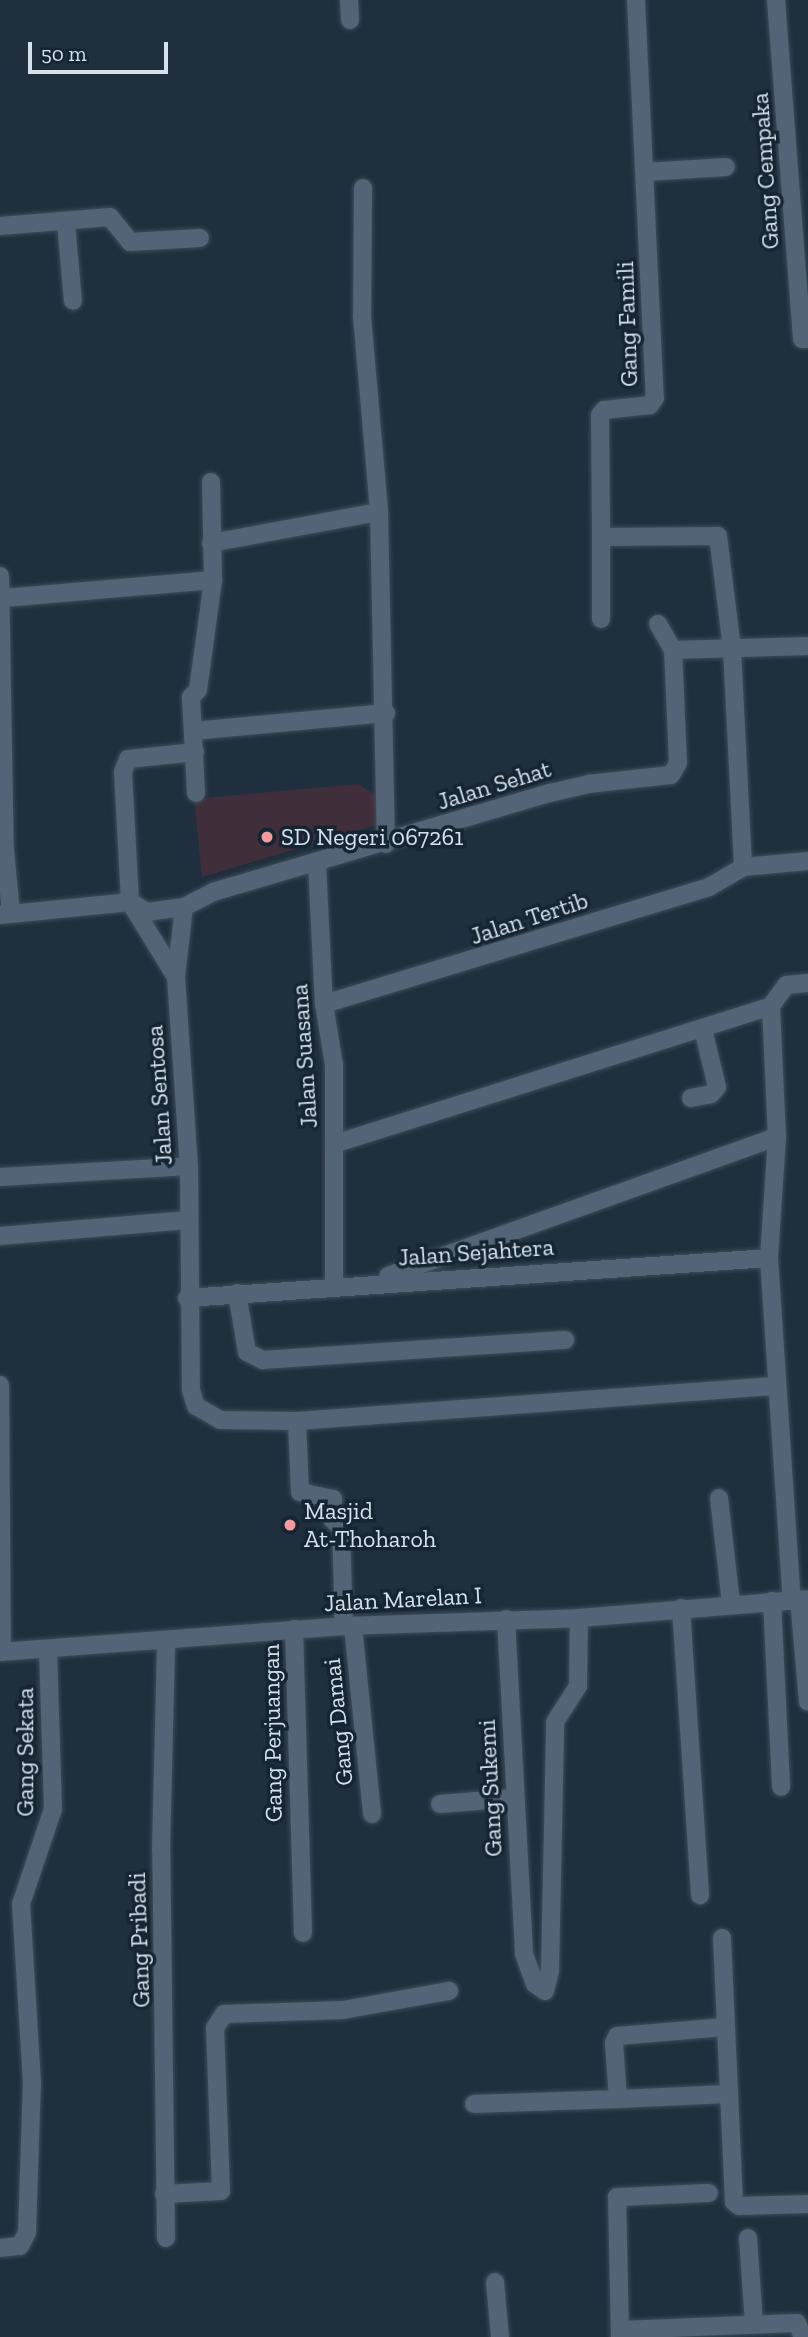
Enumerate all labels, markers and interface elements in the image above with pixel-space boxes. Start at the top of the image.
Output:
scale bar [32,28,172,72]
text: 50 m [41,41,87,66]
street label: Gang Cempaka [745,92,785,250]
street label: Gang Famili [610,261,644,387]
street label: Jalan Sehat [434,754,554,816]
place label: SD Negeri 067261 [281,823,464,851]
marker: SD Negeri 067261 [259,829,275,845]
street label: Jalan Tertib [466,885,592,951]
street label: Jalan Suasana [285,983,323,1129]
street label: Jalan Sentosa [140,1024,178,1166]
street label: Jalan Sejahtera [397,1232,555,1272]
place label: Masjid At-Thoharoh [304,1497,436,1553]
marker: Masjid At-Thoharoh [282,1517,298,1533]
street label: Jalan Marelan I [323,1580,483,1618]
street label: Gang Perjuangan [256,1644,288,1822]
street label: Gang Damai [317,1657,359,1787]
street label: Gang Sekata [11,1687,39,1817]
street label: Gang Sukemi [472,1719,508,1857]
street label: Gang Pribadi [122,1872,156,2008]

